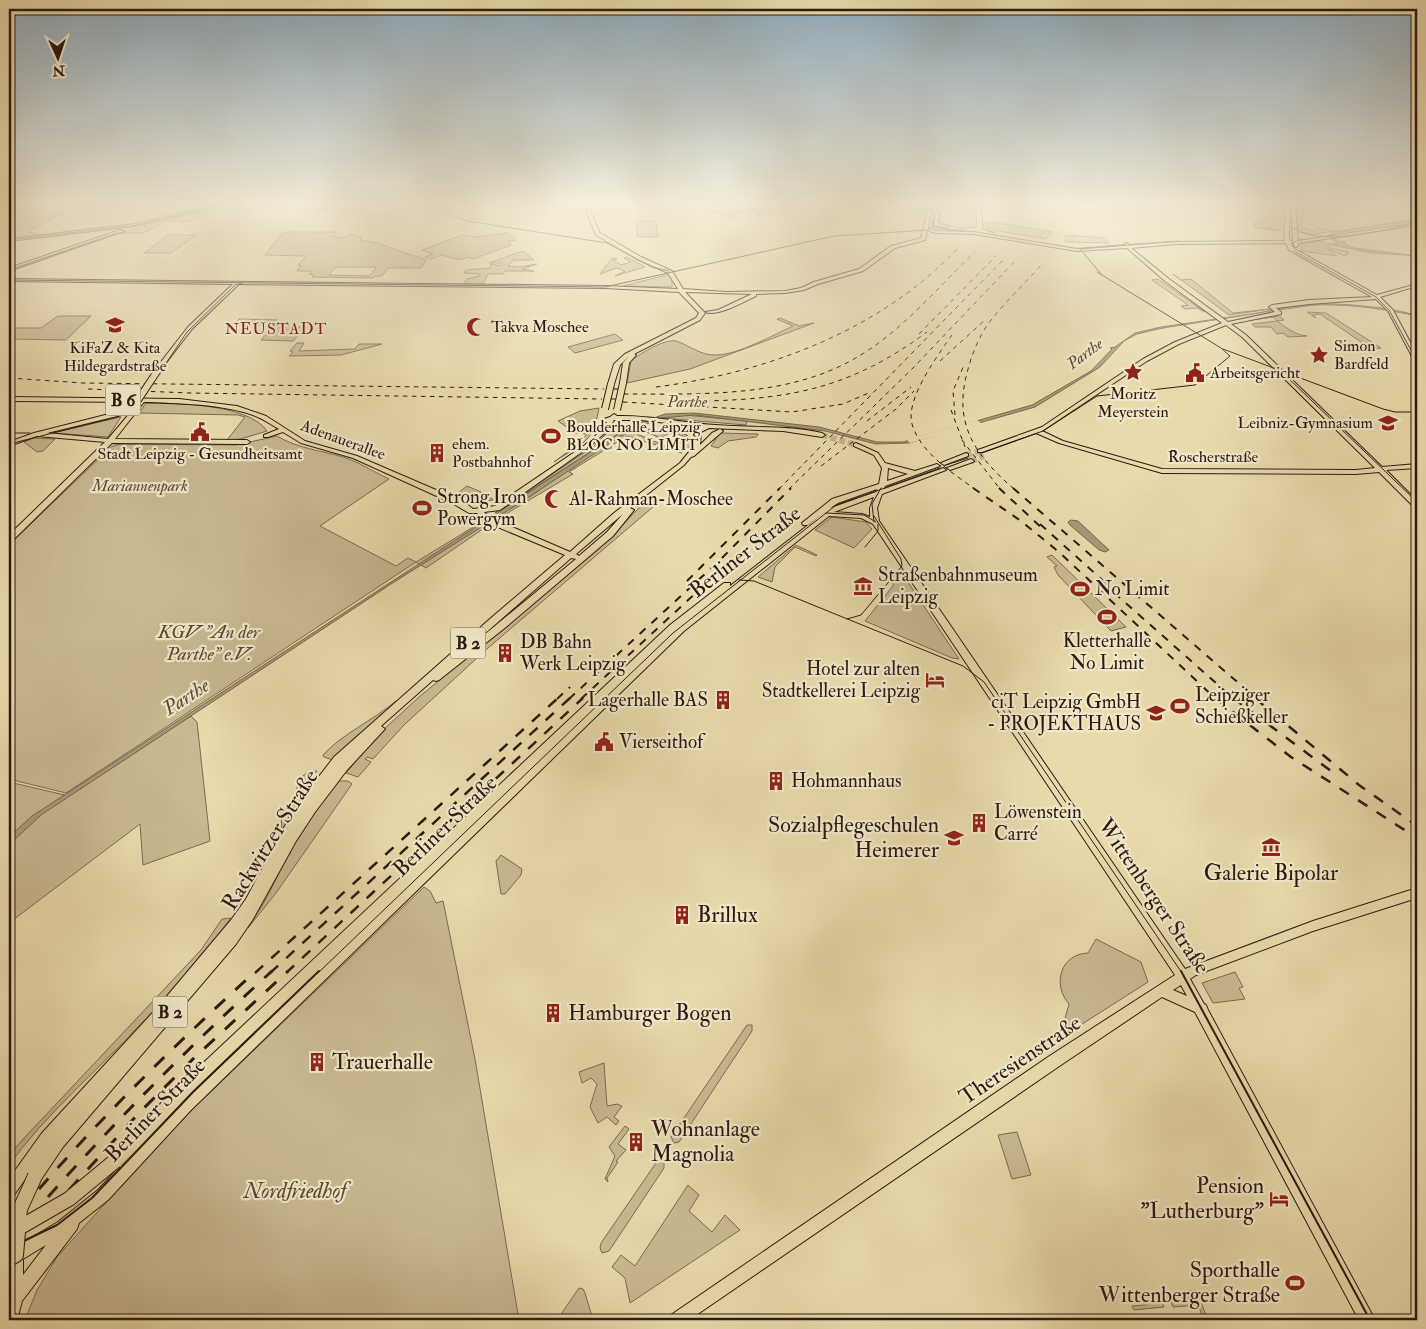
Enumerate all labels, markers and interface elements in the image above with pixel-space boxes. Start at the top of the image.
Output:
north arrow [32,32,82,82]
text: N [51,62,66,79]
school or university icon: KiFaZ & Kita Hildegardstraße [104,314,126,336]
mosque icon: Takva Moschee [465,316,487,338]
place label: Takva Moschee [491,317,589,337]
district label: NEUSTADT [225,319,327,339]
water label: Parthe [1062,334,1108,375]
place label: Simon Bardfeld [1334,336,1389,374]
place label: KiFaZ & Kita Hildegardstraße [64,338,167,376]
place icon: Simon Bardfeld [1308,344,1330,366]
place icon: Moritz Meyerstein [1122,361,1144,383]
public building icon: Arbeitsgericht [1184,362,1206,384]
place label: Arbeitsgericht [1209,363,1300,383]
road number: B 6 [106,384,140,416]
place label: Moritz Meyerstein [1097,384,1169,422]
water label: Parthe [666,392,708,412]
school or university icon: Leibniz-Gymnasium [1377,412,1399,434]
place label: Leibniz-Gymnasium [1238,413,1374,433]
street label: Adenauerallee [297,415,388,465]
place label: Boulderhalle Leipzig BLOC NO LIMIT [566,417,702,455]
public building icon: Stadt Leipzig - Gesundheitsamt [189,421,211,443]
sports icon: Boulderhalle Leipzig BLOC NO LIMIT [540,425,562,447]
place label: ehem. Postbahnhof [452,434,534,472]
building icon: ehem. Postbahnhof [426,442,448,464]
place label: Stadt Leipzig - Gesundheitsamt [98,444,302,465]
street label: Roscherstraße [1168,447,1259,467]
park label: Mariannenpark [91,476,188,496]
place label: Strong Iron Powergym [437,485,527,531]
place label: Al-Rahman-Moschee [568,487,733,511]
mosque icon: Al-Rahman-Moschee [543,488,565,510]
sports icon: Strong Iron Powergym [411,497,433,519]
street label: Berliner Straße [683,500,807,604]
place label: Straßenbahnmuseum Leipzig [878,563,1038,610]
museum icon: Straßenbahnmuseum Leipzig [852,575,874,597]
place label: No Limit [1095,577,1169,601]
sports icon: No Limit [1069,578,1091,600]
sports icon: Kletterhalle No Limit [1096,606,1118,628]
park label: KGV "An der Parthe" e.V. [157,620,261,666]
road number: B 2 [450,628,486,658]
place label: Kletterhalle No Limit [1063,629,1151,675]
place label: DB Bahn Werk Leipzig [519,630,626,677]
building icon: DB Bahn Werk Leipzig [494,642,516,664]
place label: Hotel zur alten Stadtkellerei Leipzig [762,657,921,704]
hotel icon: Hotel zur alten Stadtkellerei Leipzig [924,669,946,691]
water label: Parthe [157,673,214,722]
place label: Leipziger Schießkeller [1195,683,1288,729]
place label: Lagerhalle BAS [588,688,708,712]
building icon: Lagerhalle BAS [712,689,734,711]
place label: ciT Leipzig GmbH - PROJEKTHAUS [987,690,1141,736]
sports icon: Leipziger Schießkeller [1169,695,1191,717]
school or university icon: ciT Leipzig GmbH - PROJEKTHAUS [1145,702,1167,724]
place label: Vierseithof [619,730,706,754]
public building icon: Vierseithof [593,731,615,753]
street label: Rackwitzer Straße [216,764,324,916]
street label: Berliner Straße [387,769,503,883]
place label: Hohmannhaus [791,769,902,793]
building icon: Hohmannhaus [765,770,787,792]
place label: Löwenstein Carré [994,800,1082,846]
place label: Sozialpflegeschulen Heimerer [768,811,940,864]
building icon: Löwenstein Carré [968,812,990,834]
street label: Wittenberger Straße [1091,812,1216,979]
school or university icon: Sozialpflegeschulen Heimerer [943,827,965,849]
museum icon: Galerie Bipolar [1260,836,1282,858]
place label: Galerie Bipolar [1204,859,1339,888]
place label: Brillux [697,901,758,929]
building icon: Brillux [671,904,693,926]
road number: B 2 [152,996,188,1028]
place label: Hamburger Bogen [568,999,731,1027]
building icon: Hamburger Bogen [542,1002,564,1024]
street label: Theresienstraße [954,1009,1086,1111]
place label: Trauerhalle [332,1048,433,1076]
building icon: Trauerhalle [306,1051,328,1073]
street label: Berliner Straße [98,1052,212,1168]
place label: Wohnanlage Magnolia [650,1115,760,1168]
building icon: Wohnanlage Magnolia [625,1131,647,1153]
place label: Pension "Lutherburg" [1140,1172,1264,1225]
park label: Nordfriedhof [243,1177,352,1205]
hotel icon: Pension "Lutherburg" [1268,1188,1290,1210]
place label: Sporthalle Wittenberger Straße [1098,1256,1280,1309]
sports icon: Sporthalle Wittenberger Straße [1284,1272,1306,1294]

